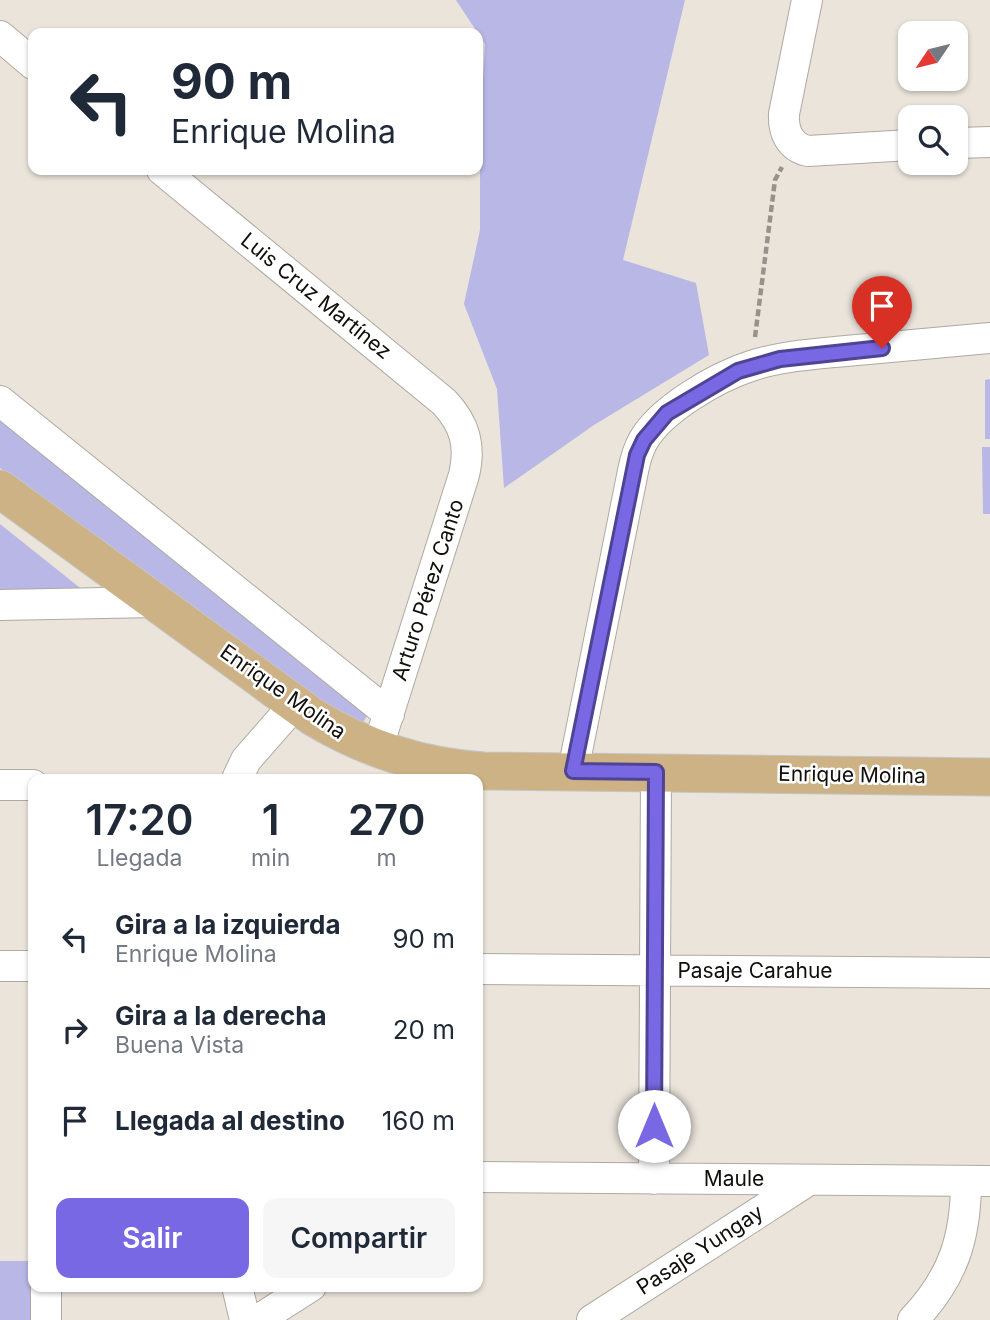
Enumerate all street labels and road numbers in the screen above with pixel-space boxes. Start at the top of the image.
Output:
street label: Luis Cruz Martínez [236,227,397,364]
street label: Arturo Pérez Canto [386,496,469,684]
street label: Enrique Molina [216,639,351,744]
street label: Enrique Molina [778,761,926,788]
street label: Pasaje Carahue [677,958,833,983]
street label: Maule [704,1166,764,1191]
street label: Pasaje Yungay [632,1199,768,1300]

